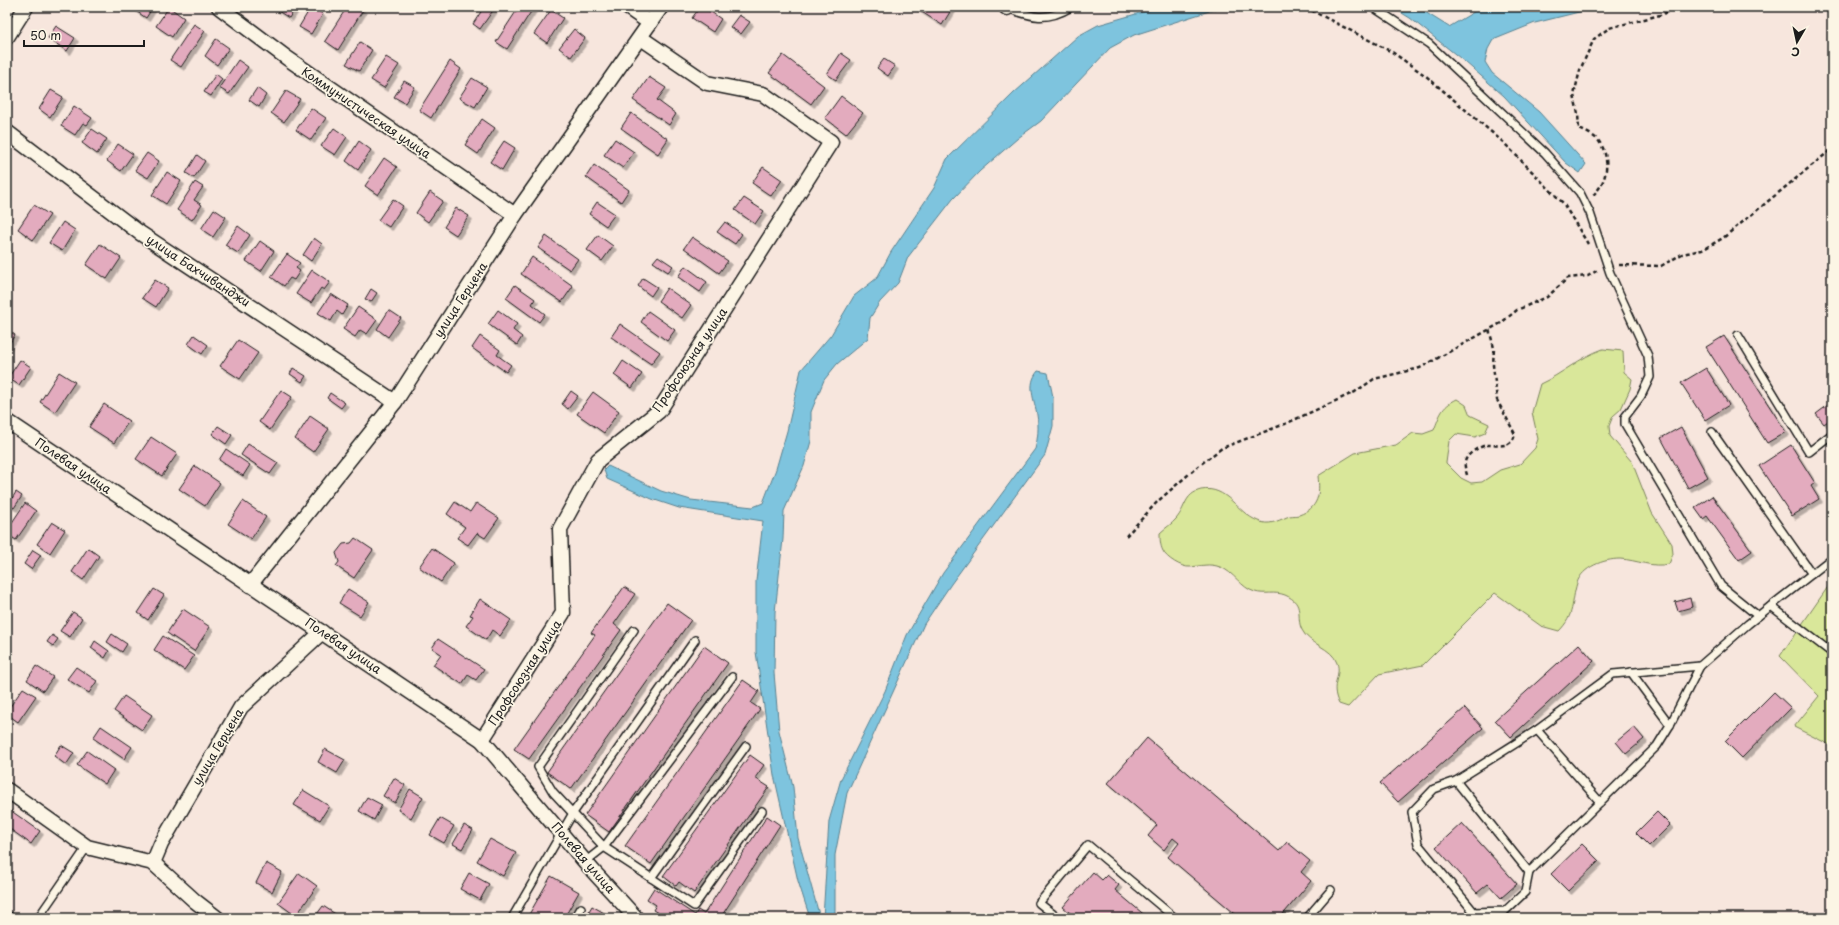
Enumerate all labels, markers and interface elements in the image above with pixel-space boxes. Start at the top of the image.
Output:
scale bar [24,22,144,48]
north arrow [1777,22,1817,62]
text: 50 m [30,26,61,44]
text: С [1790,43,1801,61]
street label: Коммунистическая улица [298,62,435,163]
street label: улица Бахчиванджи [143,230,254,311]
street label: улица Герцена [429,258,492,341]
street label: Профсоюзная улица [647,303,731,415]
street label: Полевая улица [32,433,116,498]
street label: Полевая улица [302,613,386,678]
street label: Профсоюзная улица [483,616,565,729]
street label: улица Герцена [187,704,247,788]
street label: Полевая улица [548,818,620,897]

